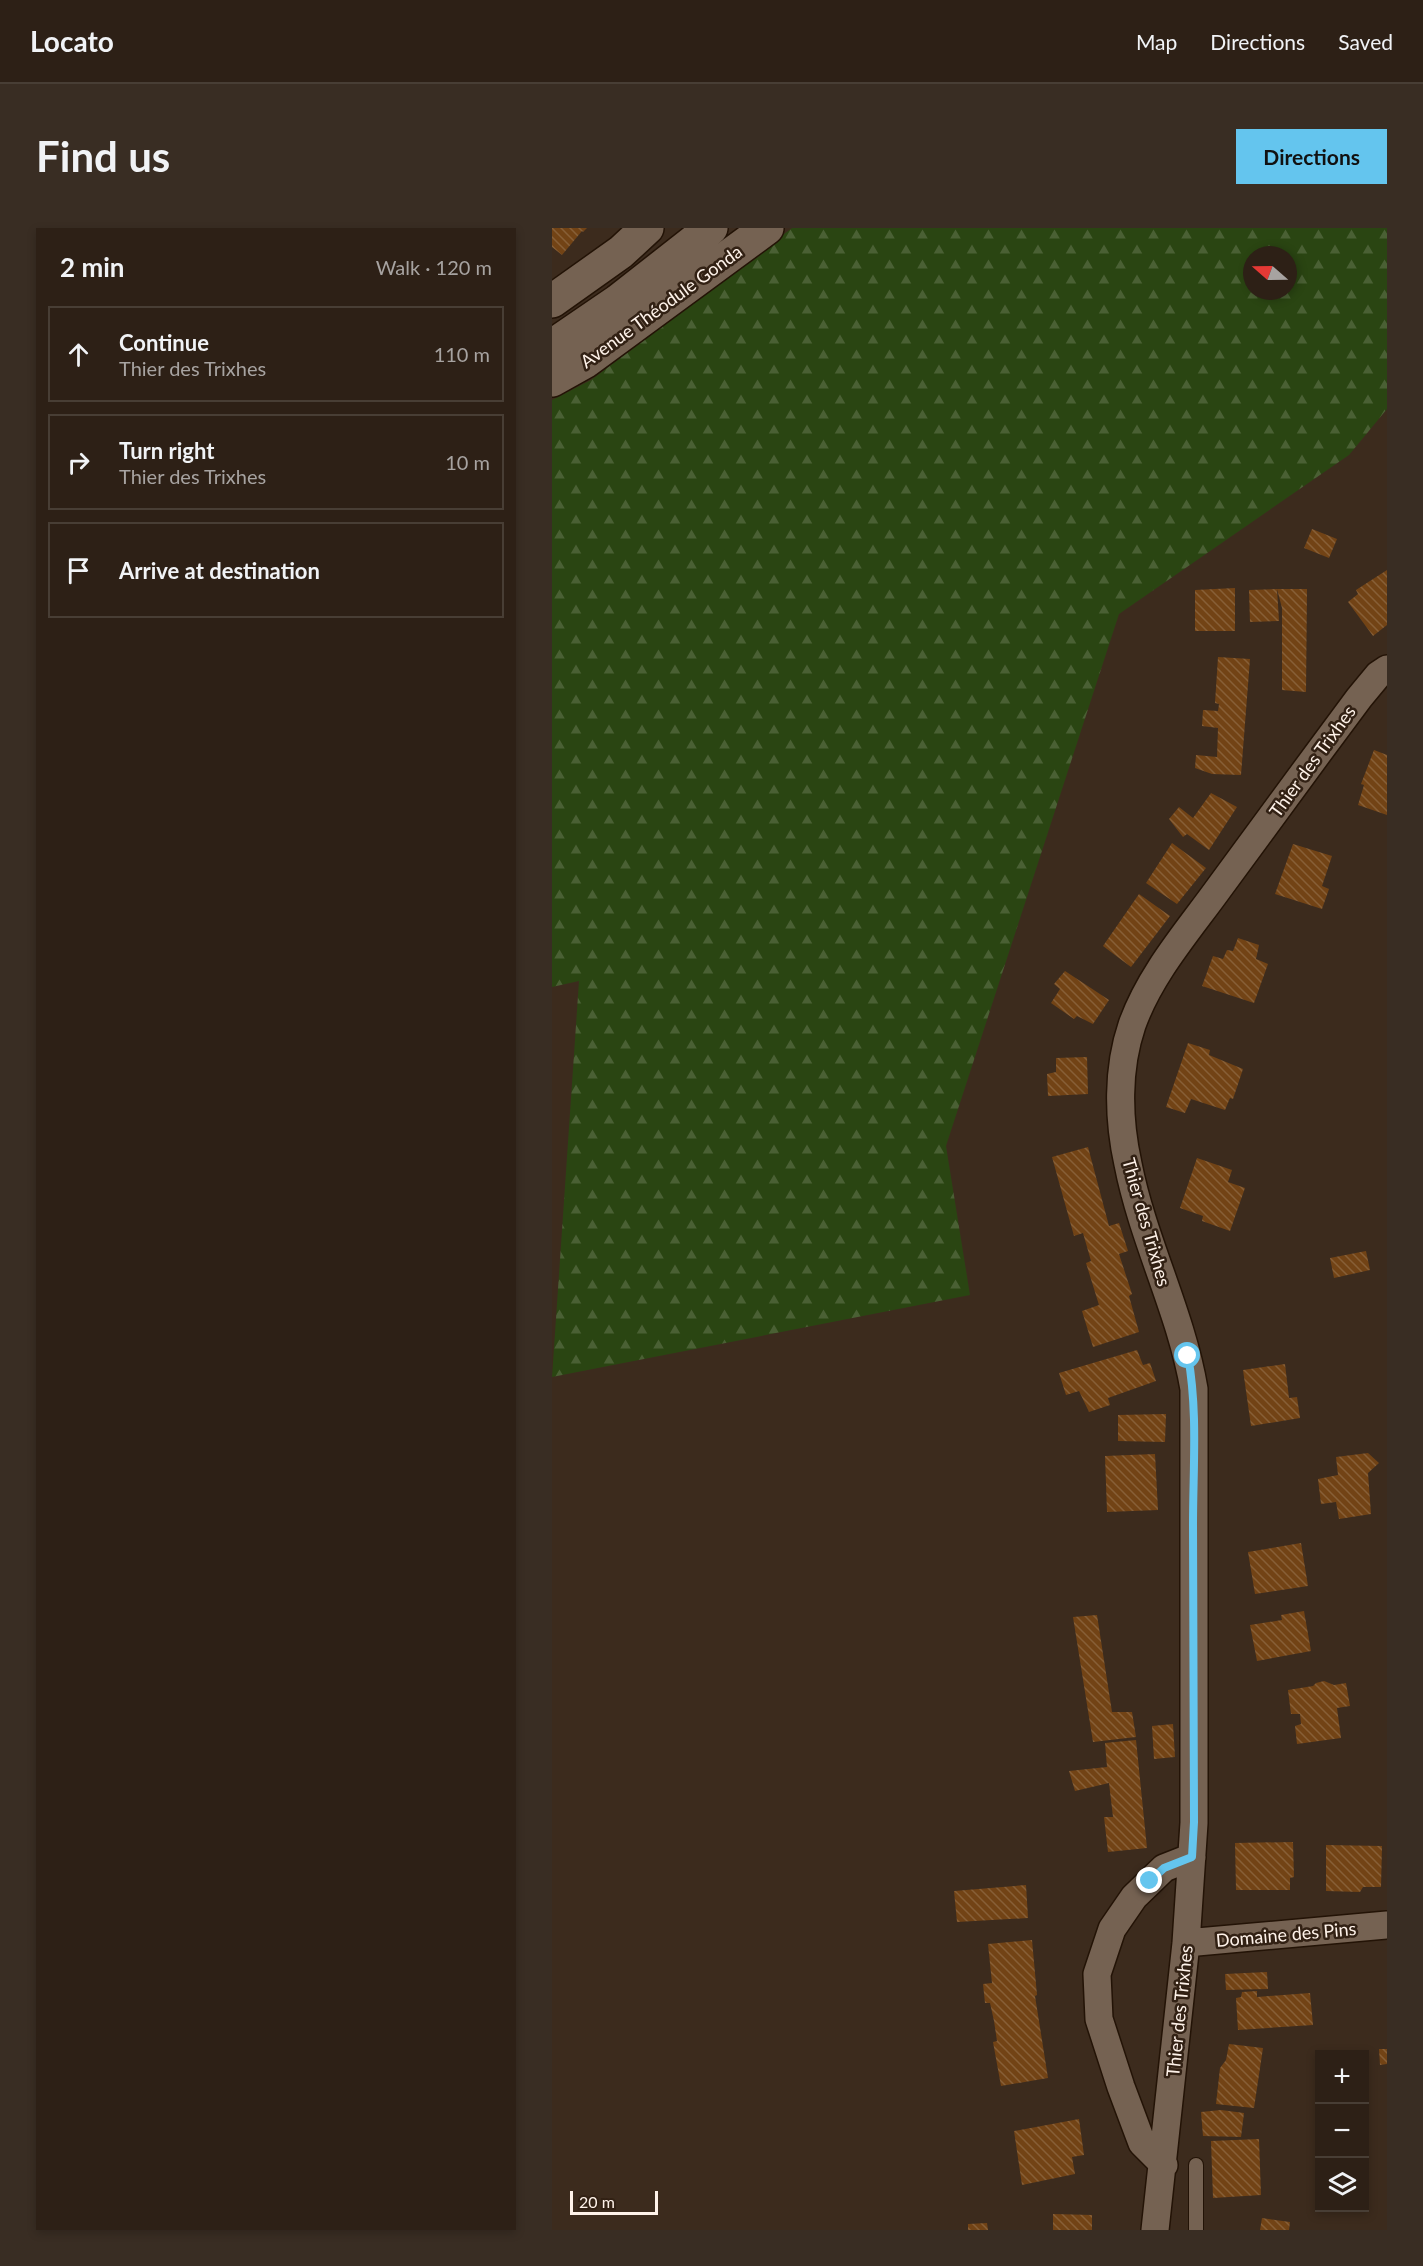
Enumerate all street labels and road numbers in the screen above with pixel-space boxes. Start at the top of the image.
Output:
street label: Avenue Théodule Gonda [576,240,746,372]
street label: Thier des Trixhes [1264,701,1360,821]
street label: Thier des Trixhes [1118,1155,1176,1289]
street label: Domaine des Pins [1215,1917,1357,1951]
street label: Thier des Trixhes [1161,1944,1197,2078]

